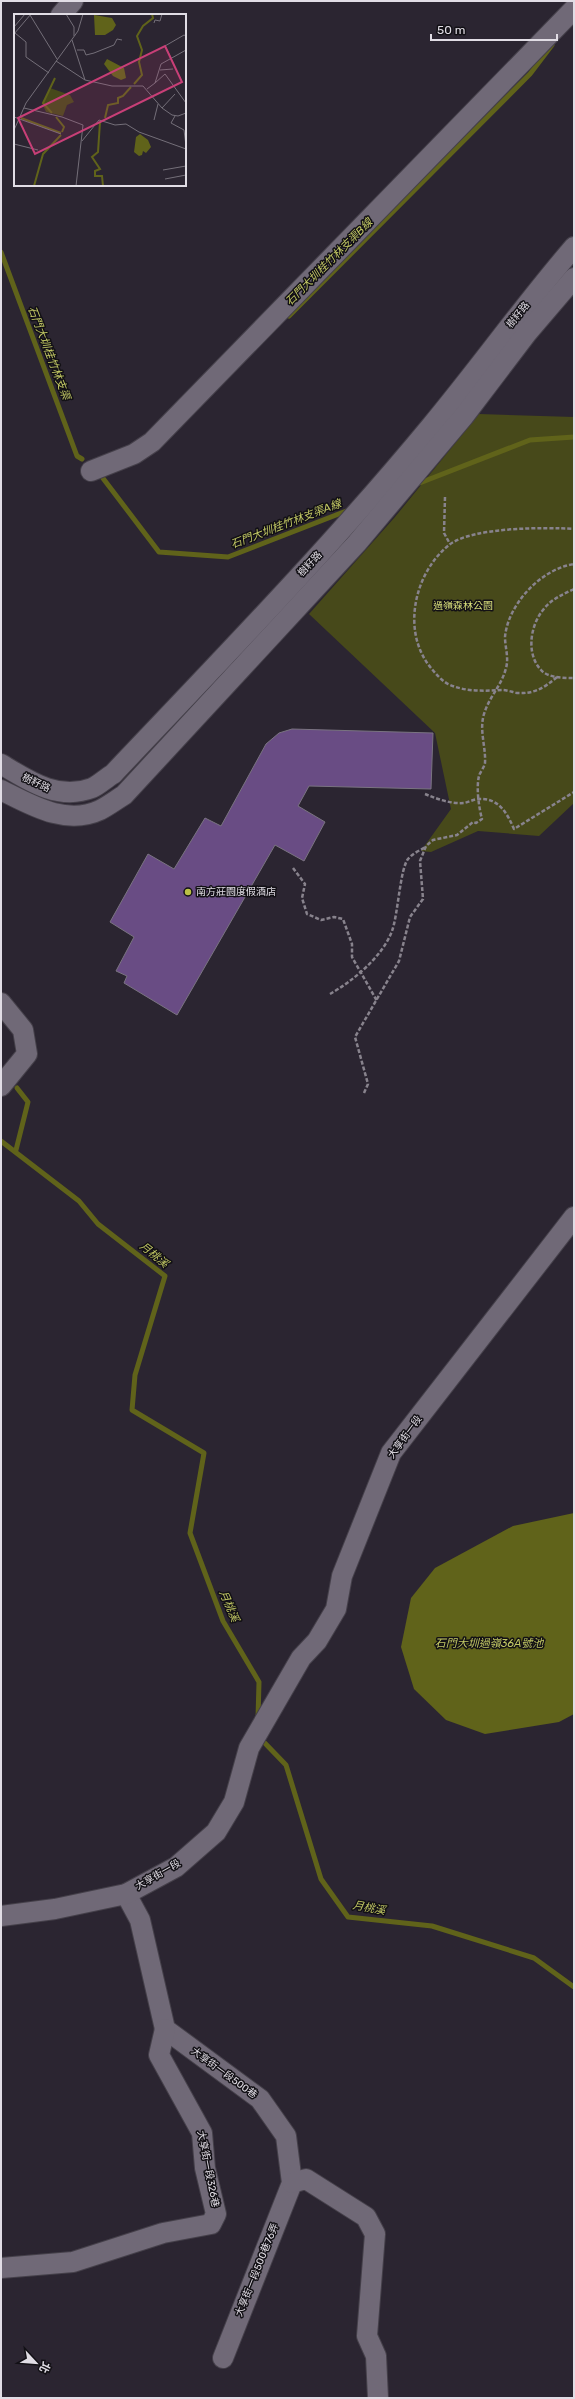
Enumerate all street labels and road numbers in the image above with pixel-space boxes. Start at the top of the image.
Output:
street label: 樹籽路 [504,300,532,330]
street label: 樹籽路 [295,549,325,579]
street label: 樹籽路 [20,771,52,795]
street label: 大享街一段 [385,1413,425,1461]
street label: 大享街一段 [133,1857,183,1893]
street label: 大享街一段500巷 [189,2045,259,2101]
street label: 大享街一段326巷 [195,2130,221,2208]
street label: 大享街一段500巷76弄 [233,2222,281,2318]

